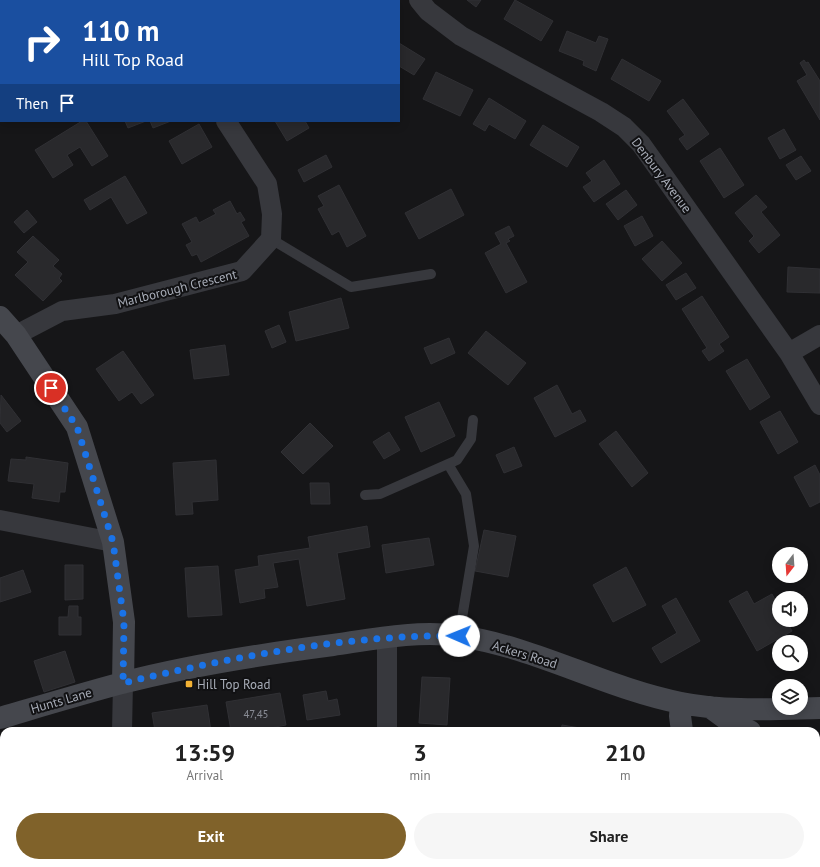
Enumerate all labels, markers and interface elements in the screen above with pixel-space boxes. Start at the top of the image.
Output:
text: 110 m [82,12,159,49]
icon: right [16,16,68,68]
text: Hill Top Road [82,48,184,71]
icon: arrive [56,92,78,114]
text: Then [16,94,48,113]
street label: Denbury Avenue [628,134,695,216]
street label: Marlborough Crescent [116,265,239,312]
pin [34,371,68,405]
icon: arrive [40,377,62,399]
north arrow [772,547,808,583]
map controls [772,547,808,715]
button: sound [772,591,808,627]
position arrow [438,615,480,657]
button: search [772,635,808,671]
street label: Ackers Road [490,637,559,672]
place label: Hill Top Road [197,676,270,693]
marker: Hill Top Road [184,679,194,689]
button: layers [772,679,808,715]
street label: Hunts Lane [29,684,94,717]
house number: 47,45 [243,707,269,721]
text: 13:59 [174,737,235,768]
text: 3 [413,737,427,768]
text: 210 [605,737,646,768]
text: Arrival [187,767,223,784]
text: min [409,767,431,784]
text: m [620,767,631,784]
button: Exit [16,813,406,859]
button: Share [414,813,804,859]

